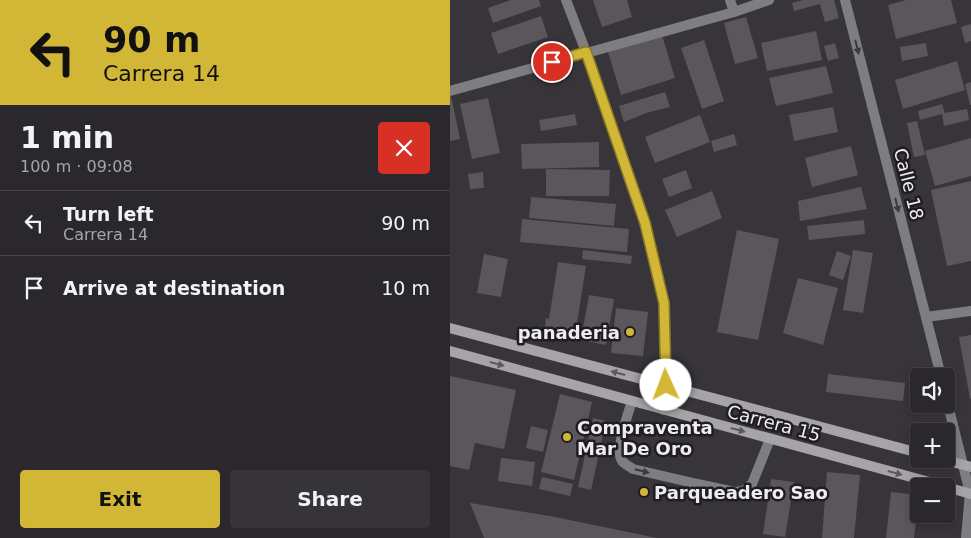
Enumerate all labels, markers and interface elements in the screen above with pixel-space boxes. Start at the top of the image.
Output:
icon: left [20,20,85,85]
text: 90 m [103,20,200,60]
one-way arrow [853,40,861,55]
pin [531,41,573,83]
icon: arrive [538,48,566,76]
text: Carrera 14 [103,61,220,86]
text: 1 min [20,120,114,155]
button: close [378,122,430,174]
street label: Calle 18 [890,146,928,222]
text: 100 m · 09:08 [20,157,133,176]
one-way arrow [893,197,901,212]
text: Turn left [63,203,154,225]
icon: left [20,209,48,237]
text: 90 m [381,212,430,234]
text: Carrera 14 [63,225,148,244]
icon: arrive [20,274,48,302]
text: Arrive at destination [63,277,285,299]
text: 10 m [381,277,430,299]
place label: panaderia [518,322,620,343]
marker: panaderia [624,326,636,338]
position arrow [639,358,691,410]
one-way arrow [489,360,505,368]
one-way arrow [610,368,625,376]
map controls [910,368,955,523]
button: sound [910,368,955,413]
street label: Carrera 15 [725,400,823,446]
place label: Compraventa Mar De Oro [577,417,713,459]
button: + [910,423,955,468]
one-way arrow [731,426,746,434]
marker: Compraventa Mar De Oro [561,431,573,443]
one-way arrow [634,467,649,475]
one-way arrow [887,469,902,477]
button: Exit [20,470,220,528]
button: Share [230,470,430,528]
button: − [910,478,955,523]
place label: Parqueadero Sao [654,482,828,503]
marker: Parqueadero Sao [638,486,650,498]

